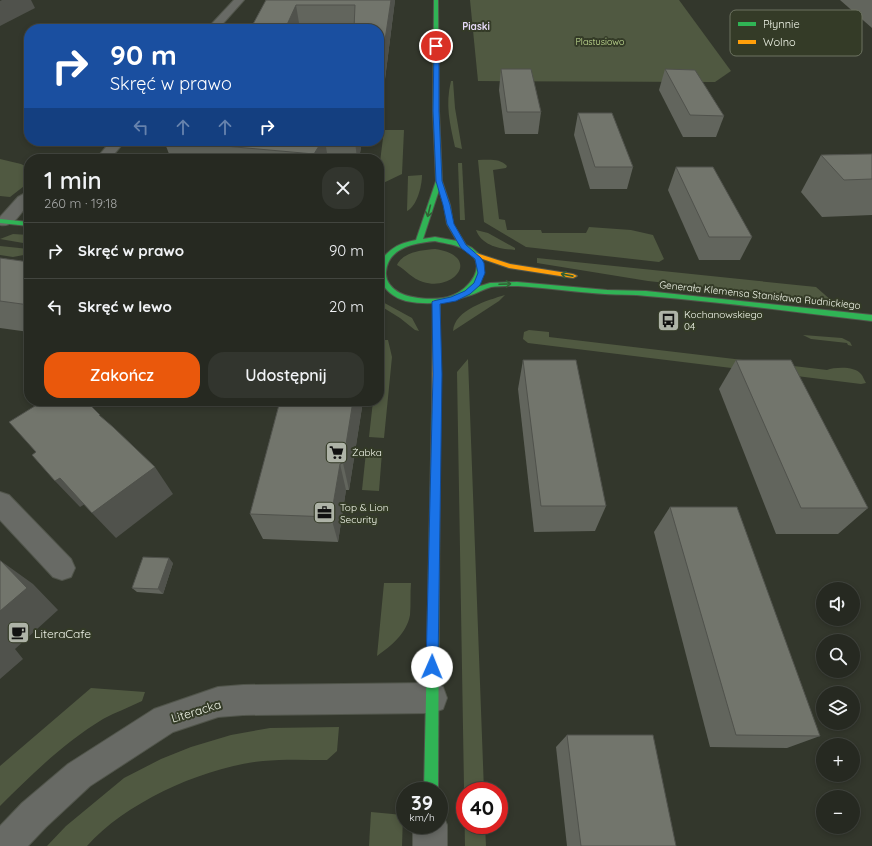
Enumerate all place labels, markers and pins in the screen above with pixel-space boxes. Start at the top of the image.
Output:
pin [419,29,453,63]
bus stop icon: Kochanowskiego 04 [655,307,681,333]
place label: Kochanowskiego 04 [684,308,763,333]
supermarket icon: Żabka [323,439,349,465]
place label: Żabka [352,446,382,459]
office icon: Top & Lion Security [311,500,337,526]
place label: Top & Lion Security [340,501,388,526]
cafe icon: LiteraCafe [6,620,32,646]
place label: LiteraCafe [34,626,91,641]

